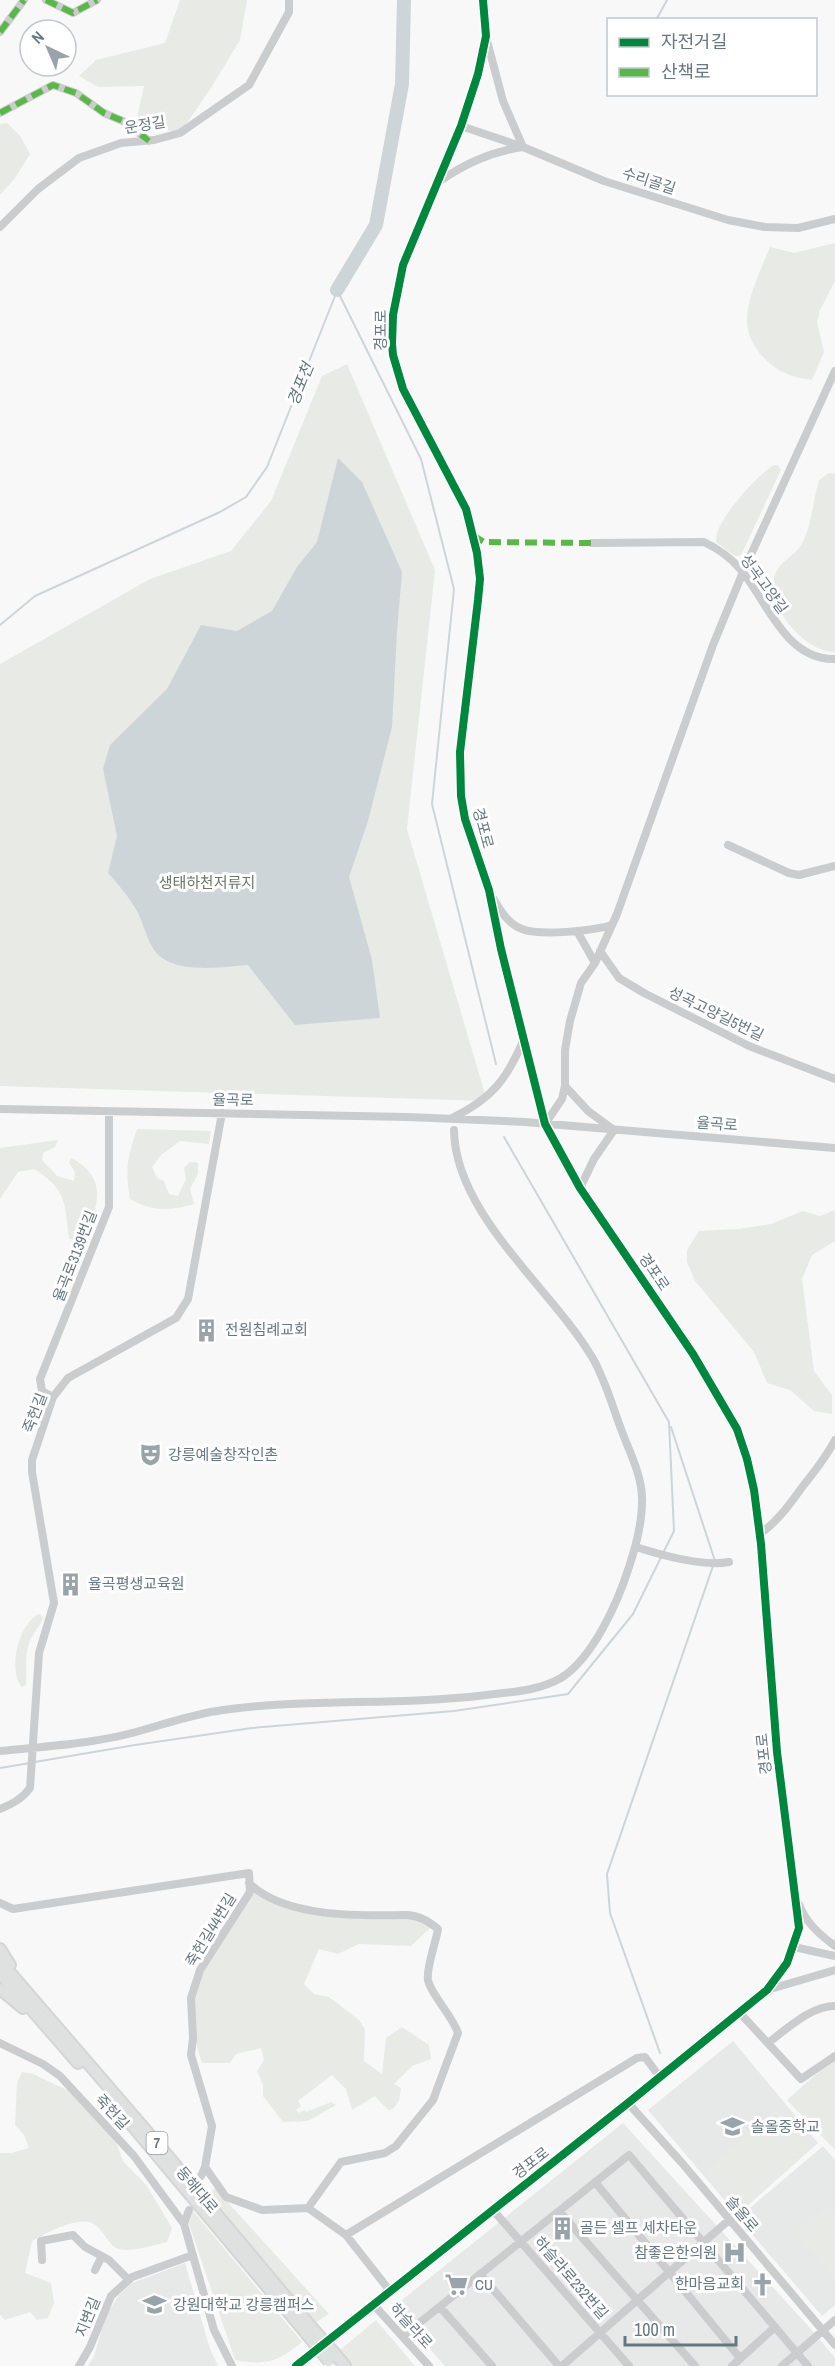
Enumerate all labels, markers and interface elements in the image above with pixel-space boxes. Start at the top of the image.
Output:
north arrow [18,18,78,78]
legend [607,18,817,96]
text: N [27,26,49,48]
text: 자전거길 [661,29,727,54]
text: 산책로 [661,59,711,84]
street label: 운정길 [123,111,167,138]
street label: 수리골길 [620,162,679,199]
street label: 경포로 [370,309,391,351]
water label: 경포천 [282,357,319,409]
street label: 성곡고양길 [736,550,793,618]
street label: 경포로 [468,805,499,851]
park label: 생태하천저류지 [159,872,255,893]
street label: 성곡고양길5번길 [665,981,767,1046]
street label: 율곡로 [212,1089,254,1110]
street label: 율곡로 [696,1112,738,1135]
street label: 율곡로3139번길 [47,1207,102,1305]
street label: 경포로 [634,1249,675,1295]
building icon: 전원침례교회 [194,1317,220,1343]
place label: 전원침례교회 [225,1319,308,1340]
street label: 죽헌길 [17,1390,52,1436]
theatre icon: 강릉예술창작인촌 [137,1442,163,1468]
place label: 강릉예술창작인촌 [168,1444,278,1465]
building icon: 율곡평생교육원 [57,1571,83,1597]
place label: 율곡평생교육원 [88,1573,185,1594]
street label: 경포로 [751,1732,776,1776]
street label: 죽헌길44번길 [180,1889,241,1971]
street label: 죽헌길 [91,2089,134,2134]
school or university icon: 솔올중학교 [720,2114,746,2140]
place label: 솔올중학교 [751,2116,820,2137]
road number: 7 [146,2132,168,2154]
street label: 경포로 [508,2142,553,2184]
street label: 동해대로 [172,2162,223,2218]
street label: 솔올로 [721,2191,764,2236]
building icon: 골든 셀프 세차타운 [549,2215,575,2241]
place label: 골든 셀프 세차타운 [580,2217,697,2238]
street label: 하슬라로232번길 [530,2232,613,2324]
hospital icon: 참좋은한의원 [722,2240,748,2266]
place label: 참좋은한의원 [634,2242,717,2263]
church icon: 한마음교회 [749,2271,775,2297]
supermarket icon: CU [444,2272,470,2298]
place label: 한마음교회 [675,2273,744,2294]
place label: CU [475,2274,493,2295]
school or university icon: 강원대학교 강릉캠퍼스 [142,2292,168,2318]
street label: 지변길 [70,2294,105,2340]
place label: 강원대학교 강릉캠퍼스 [173,2294,315,2315]
street label: 하슬라로 [385,2298,438,2353]
scale bar [625,2309,736,2347]
text: 100 m [634,2317,675,2342]

